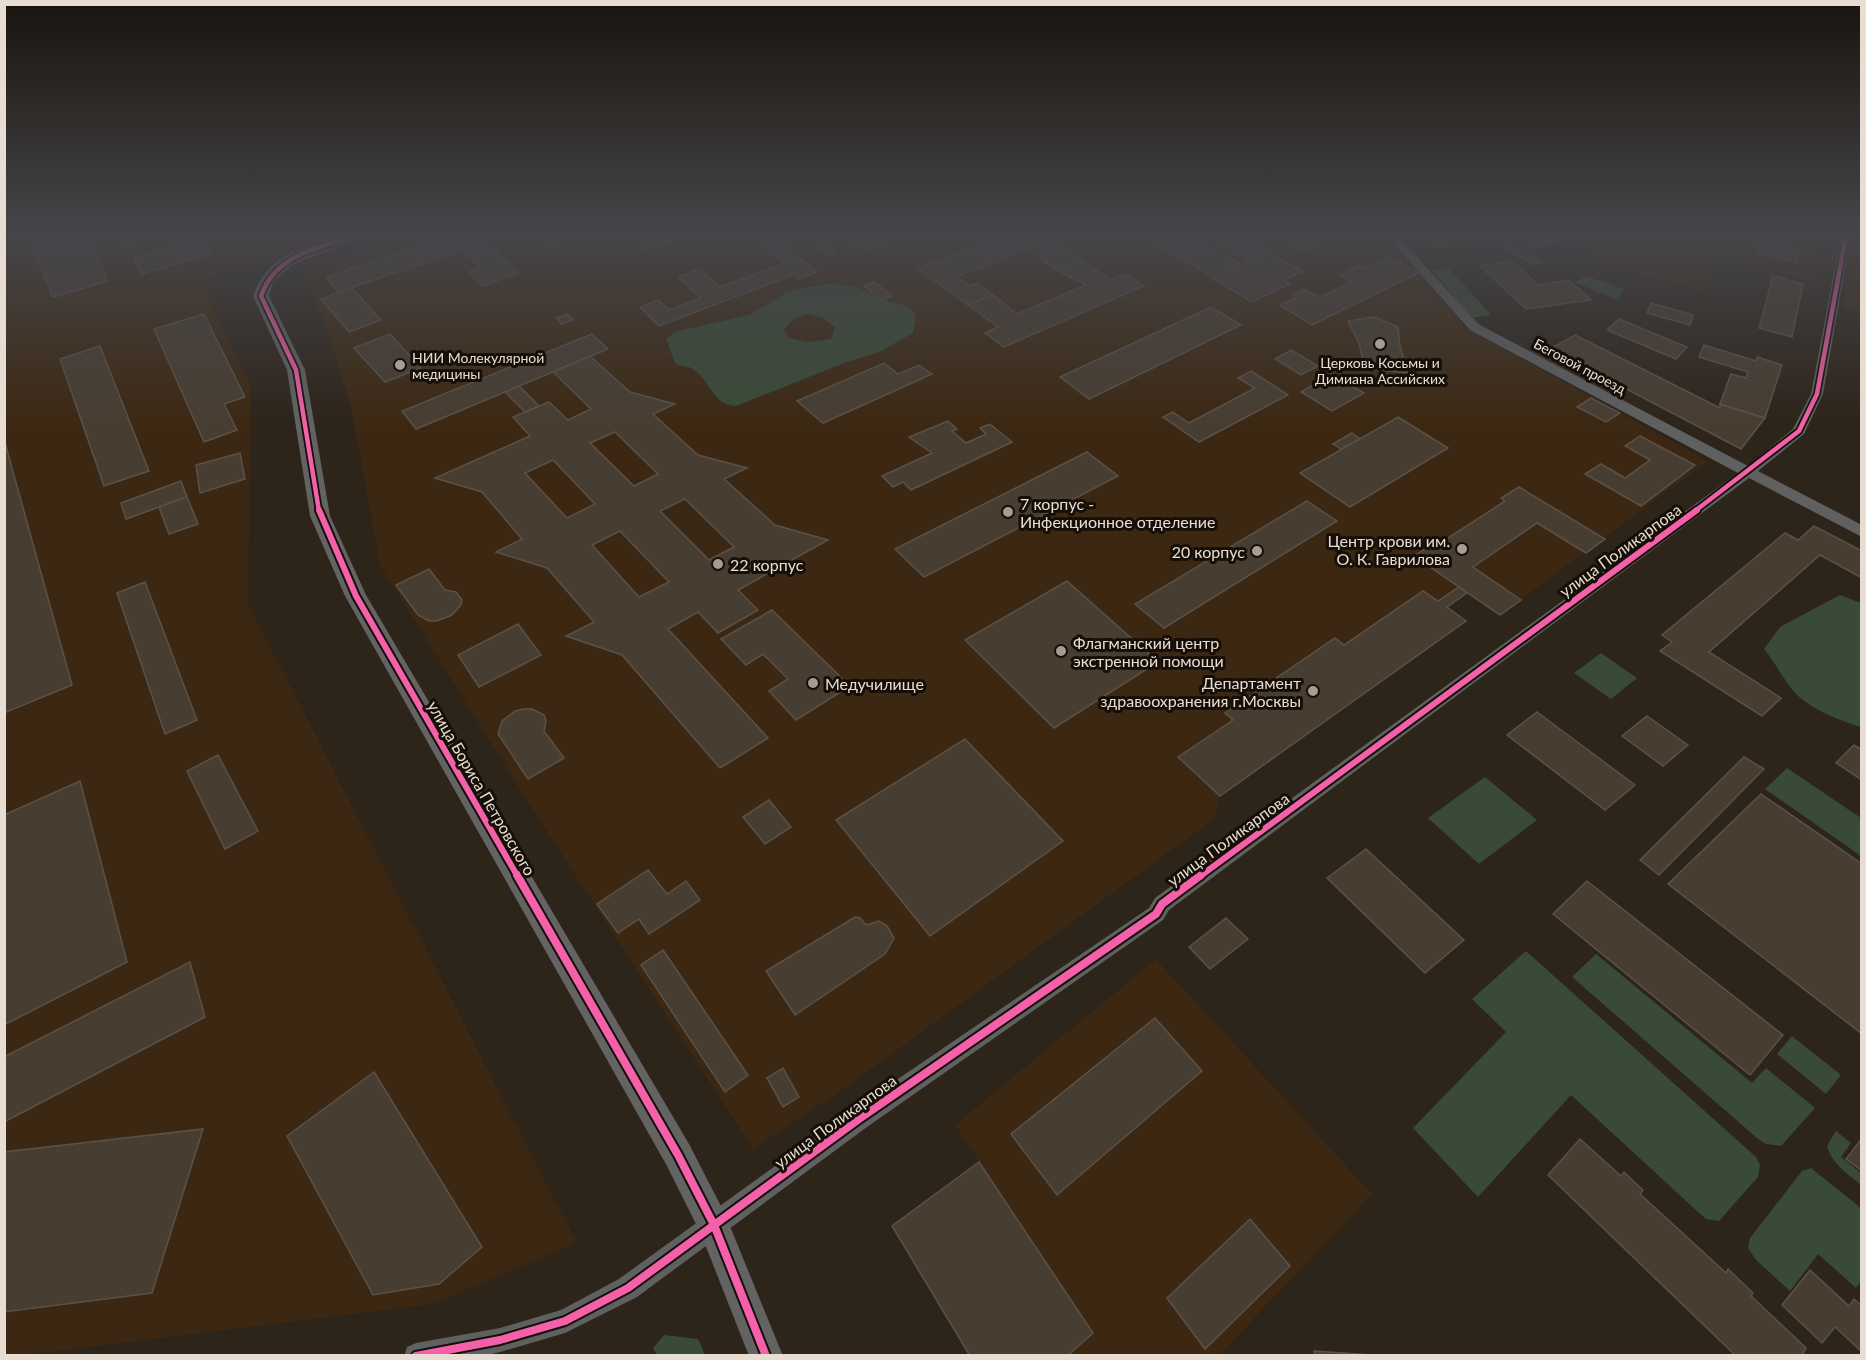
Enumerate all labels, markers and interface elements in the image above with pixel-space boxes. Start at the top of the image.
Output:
street label: Беговой проезд [1531,335,1629,398]
marker: Церковь Косьмы и Димиана Ассийских [1373,337,1387,351]
place label: НИИ Молекулярной медицины [412,349,544,382]
place label: Церковь Косьмы и Димиана Ассийских [1315,354,1445,387]
marker: НИИ Молекулярной медицины [393,358,407,372]
place label: 7 корпус - Инфекционное отделение [1020,494,1215,531]
street label: улица Поликарпова [1555,499,1685,601]
marker: 7 корпус - Инфекционное отделение [1001,505,1015,519]
place label: Центр крови им. О. К. Гаврилова [1328,531,1450,568]
place label: 20 корпус [1172,542,1245,561]
marker: Центр крови им. О. К. Гаврилова [1455,542,1469,556]
marker: 20 корпус [1250,544,1264,558]
place label: 22 корпус [730,555,804,574]
marker: 22 корпус [711,557,725,571]
place label: Флагманский центр экстренной помощи [1073,633,1224,670]
marker: Флагманский центр экстренной помощи [1054,644,1068,658]
place label: Департамент здравоохранения г.Москвы [1100,673,1301,710]
place label: Медучилище [825,674,924,693]
marker: Медучилище [806,676,820,690]
marker: Департамент здравоохранения г.Москвы [1306,684,1320,698]
street label: улица Бориса Петровского [424,697,540,879]
street label: улица Поликарпова [1163,788,1293,890]
street label: улица Поликарпова [770,1070,900,1172]

